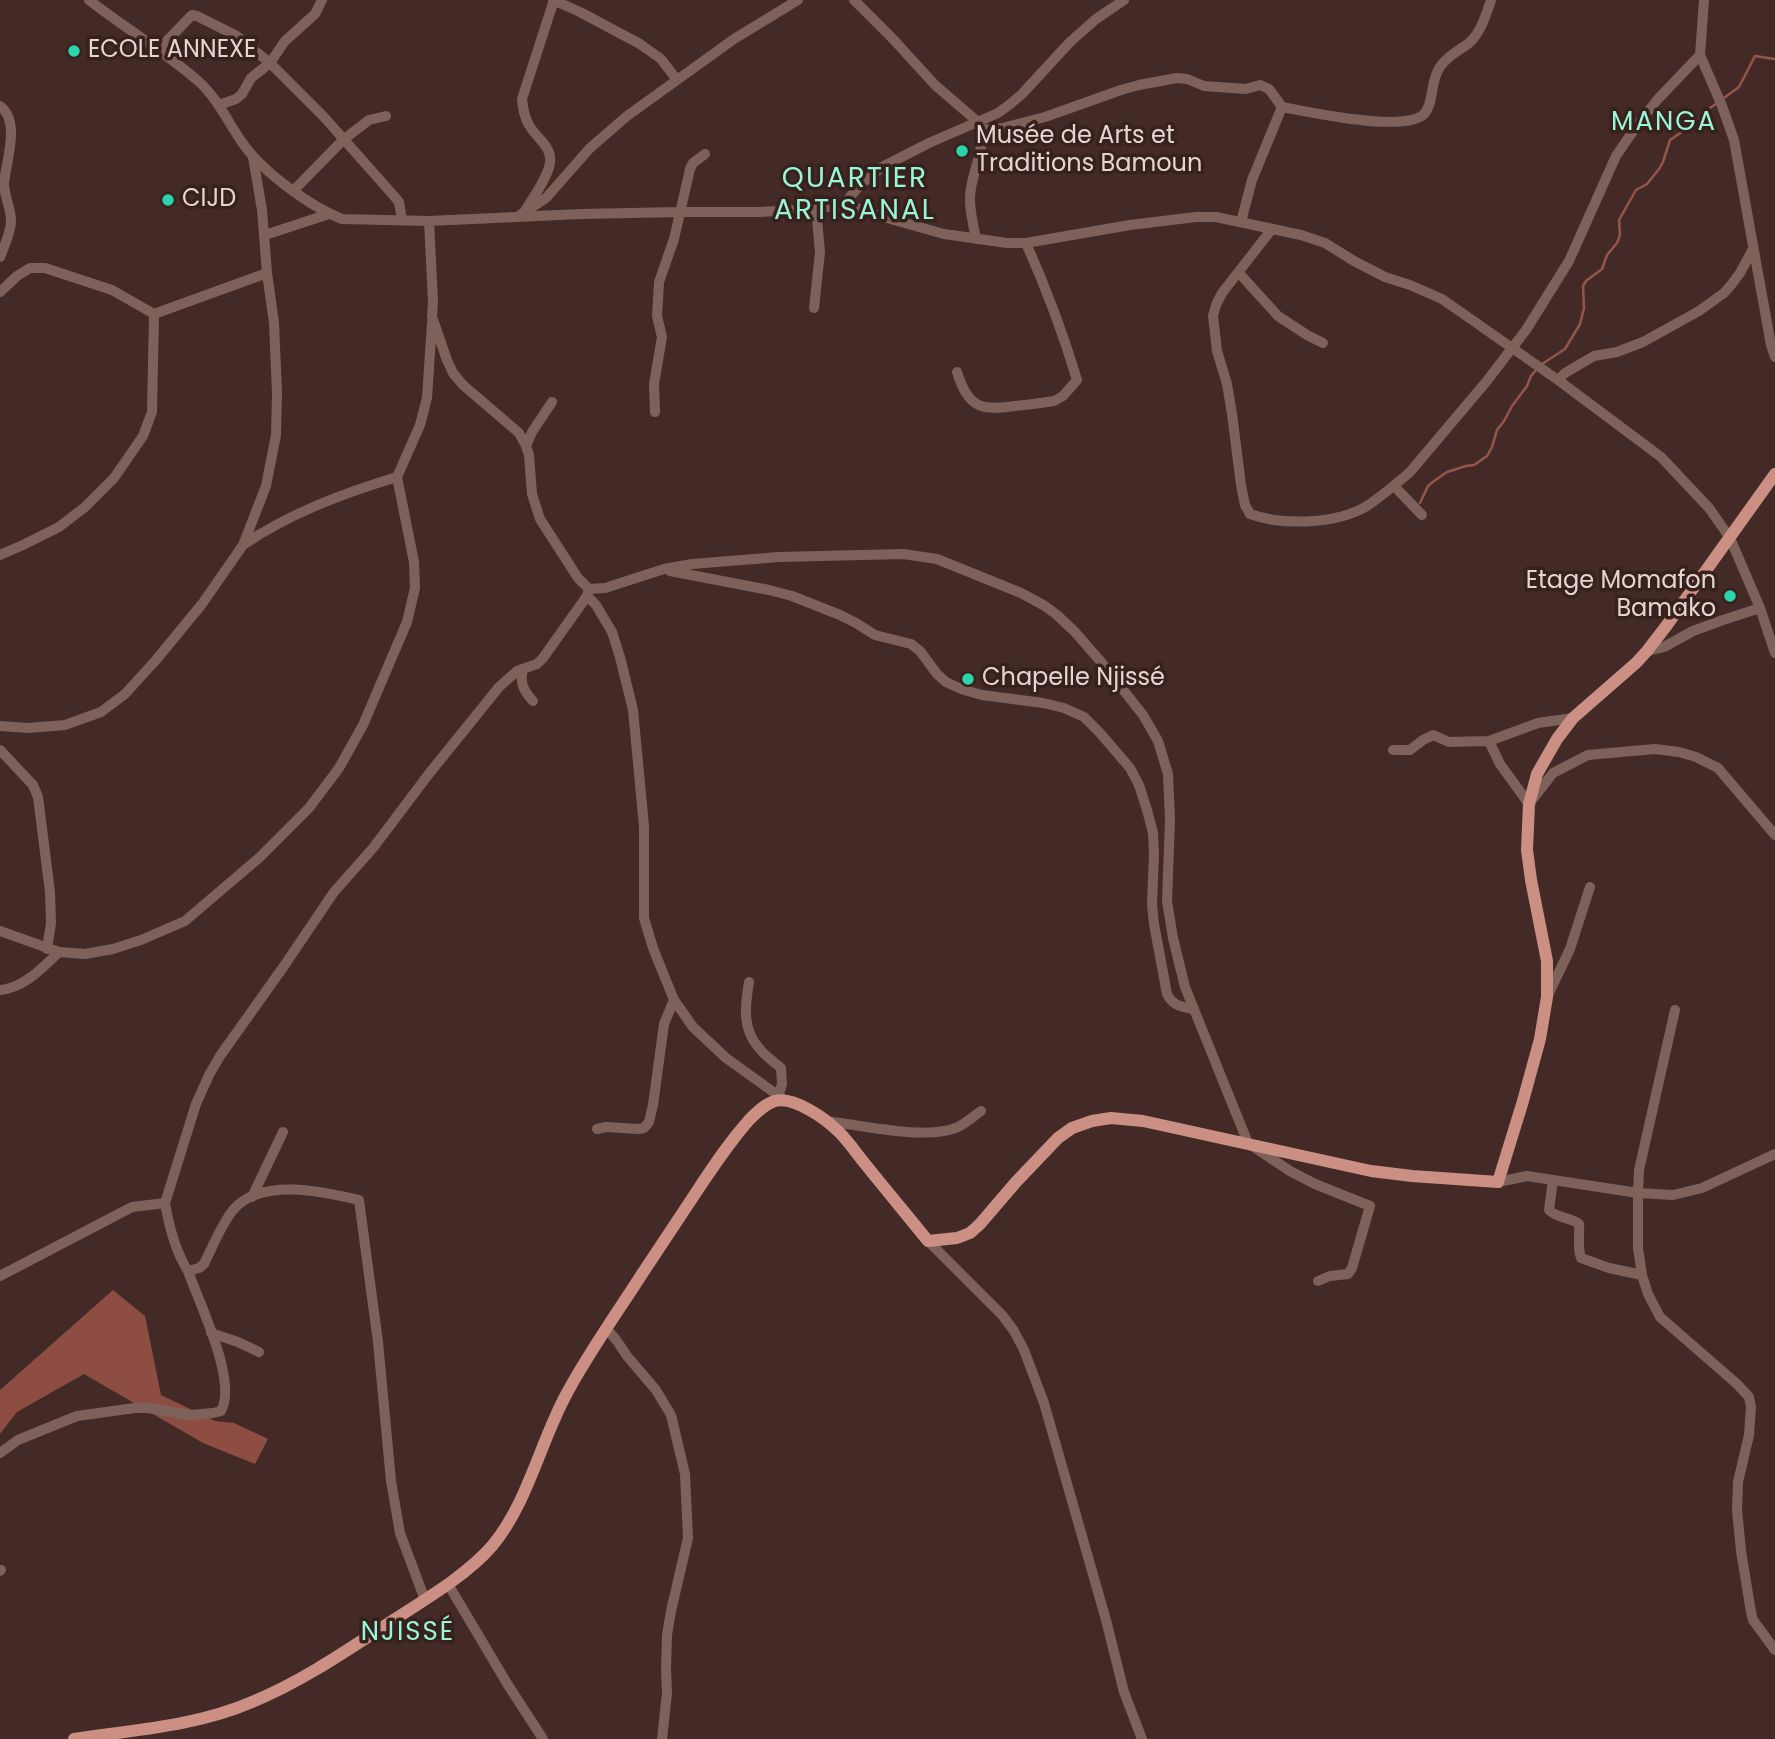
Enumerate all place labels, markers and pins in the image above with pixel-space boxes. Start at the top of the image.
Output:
place label: ECOLE ANNEXE [88,37,256,65]
marker: ECOLE ANNEXE [66,43,82,59]
place label: Musée de Arts et Traditions Bamoun [976,123,1202,179]
marker: Musée de Arts et Traditions Bamoun [954,143,970,159]
place label: CIJD [182,186,236,214]
marker: CIJD [160,192,176,208]
place label: Etage Momafon Bamako [1526,568,1716,624]
marker: Etage Momafon Bamako [1722,588,1738,604]
place label: Chapelle Njissé [982,665,1165,693]
marker: Chapelle Njissé [960,671,976,687]

